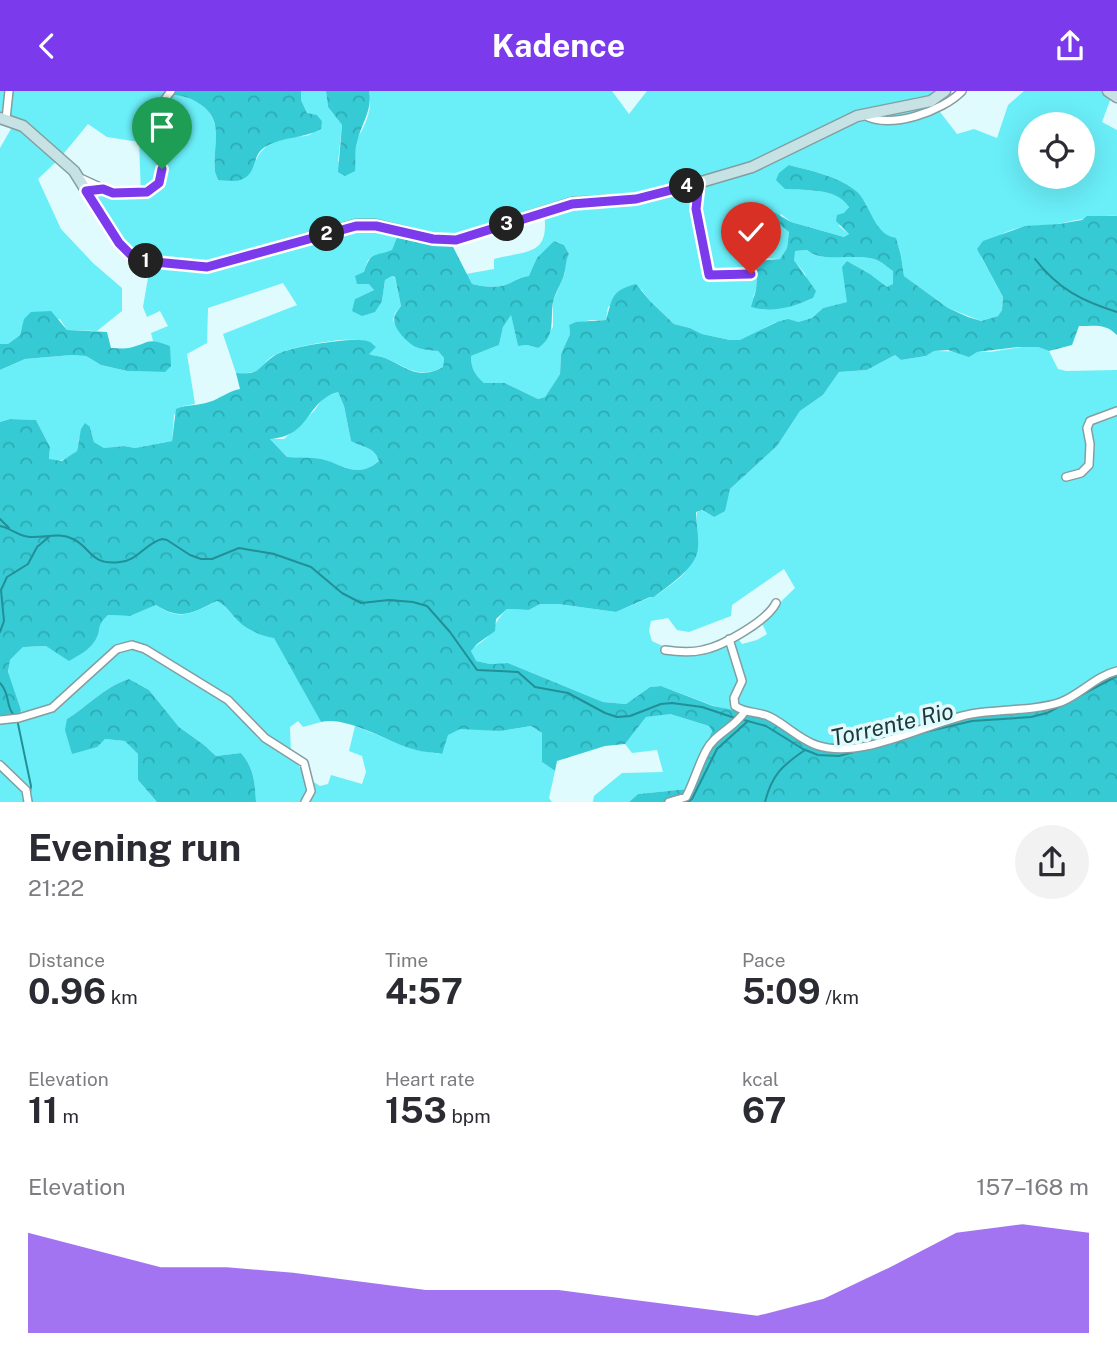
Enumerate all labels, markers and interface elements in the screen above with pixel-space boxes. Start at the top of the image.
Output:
icon: back [28,27,66,65]
text: Kadence [492,27,625,64]
icon: share [1051,27,1089,65]
pin [132,97,192,169]
icon: arrive [143,108,181,146]
map controls [1018,112,1095,189]
button: locate [1018,112,1095,189]
pin: 4 [670,169,704,203]
text: 4 [680,174,693,196]
pin [721,202,781,274]
pin: 3 [490,207,524,241]
text: 3 [500,212,513,234]
icon: check [732,213,770,251]
pin: 2 [310,216,344,251]
text: 2 [320,222,333,244]
pin: 1 [128,243,164,279]
text: 1 [141,249,150,271]
water label: Torrente Rio [828,697,956,751]
text: Evening run [28,825,241,870]
button: share [1015,825,1089,899]
text: 21:22 [28,874,84,901]
text: Distance [28,949,105,971]
text: Time [385,949,428,971]
text: Pace [742,949,785,971]
text: 0.96 [28,971,106,1012]
text: 4:57 [385,971,463,1012]
text: 5:09 [742,971,821,1012]
text: km [106,986,138,1008]
text: /km [821,986,859,1008]
text: Elevation [28,1068,109,1090]
text: Heart rate [385,1068,475,1090]
text: kcal [742,1068,779,1090]
text: 11 [28,1090,58,1131]
text: 153 [385,1090,447,1131]
text: 67 [742,1090,786,1131]
text: m [58,1105,79,1127]
text: bpm [447,1105,491,1127]
text: Elevation [28,1173,126,1200]
text: 157–168 m [976,1173,1089,1200]

